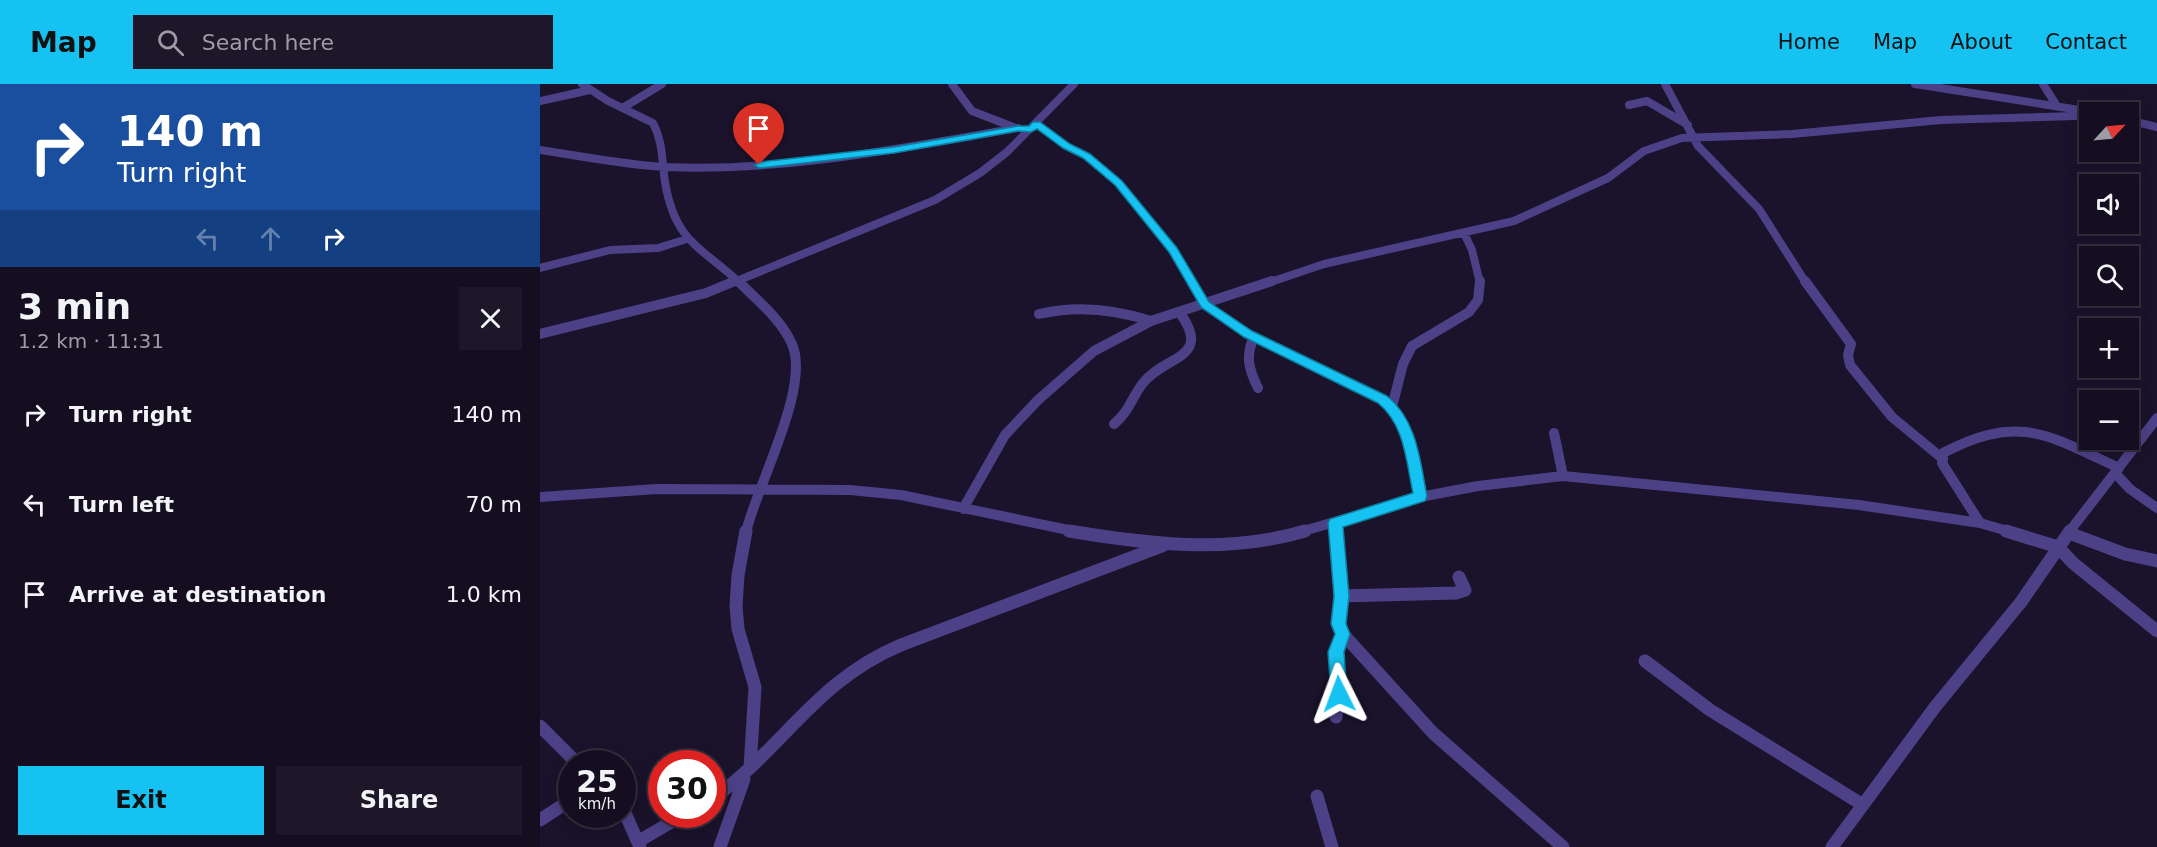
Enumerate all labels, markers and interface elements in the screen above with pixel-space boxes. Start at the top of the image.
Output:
search box [133,15,553,69]
text: Map [30,26,97,59]
icon: search [154,26,187,59]
text: Search here [202,30,334,55]
text: Home [1778,30,1840,54]
text: Map [1873,30,1917,54]
text: About [1950,30,2012,54]
text: Contact [2045,30,2127,54]
north arrow [2079,102,2139,162]
map controls [2079,102,2139,450]
pin [733,103,784,165]
text: 140 m [117,107,263,156]
icon: right [18,108,96,186]
icon: arrive [742,112,775,145]
text: Turn right [117,157,246,188]
button: sound [2079,174,2139,234]
icon: left [191,222,224,255]
icon: ahead [254,222,287,255]
icon: right [317,222,350,255]
button: search [2079,246,2139,306]
text: 3 min [18,286,131,327]
button: close [459,287,522,350]
button: + [2079,318,2139,378]
text: 1.2 km · 11:31 [18,329,164,353]
button: − [2079,390,2139,450]
icon: right [18,398,51,431]
text: Turn right [69,402,192,427]
text: 140 m [452,402,522,427]
icon: left [18,488,51,521]
text: Turn left [69,492,174,517]
text: 70 m [466,492,522,517]
icon: arrive [18,578,51,611]
text: Arrive at destination [69,582,326,607]
text: 1.0 km [446,582,522,607]
position arrow [1307,662,1371,726]
speed limit sign: 30 [648,750,726,828]
text: 25 [576,764,618,799]
button: Exit [18,766,264,835]
button: Share [276,766,522,835]
text: km/h [578,795,616,813]

